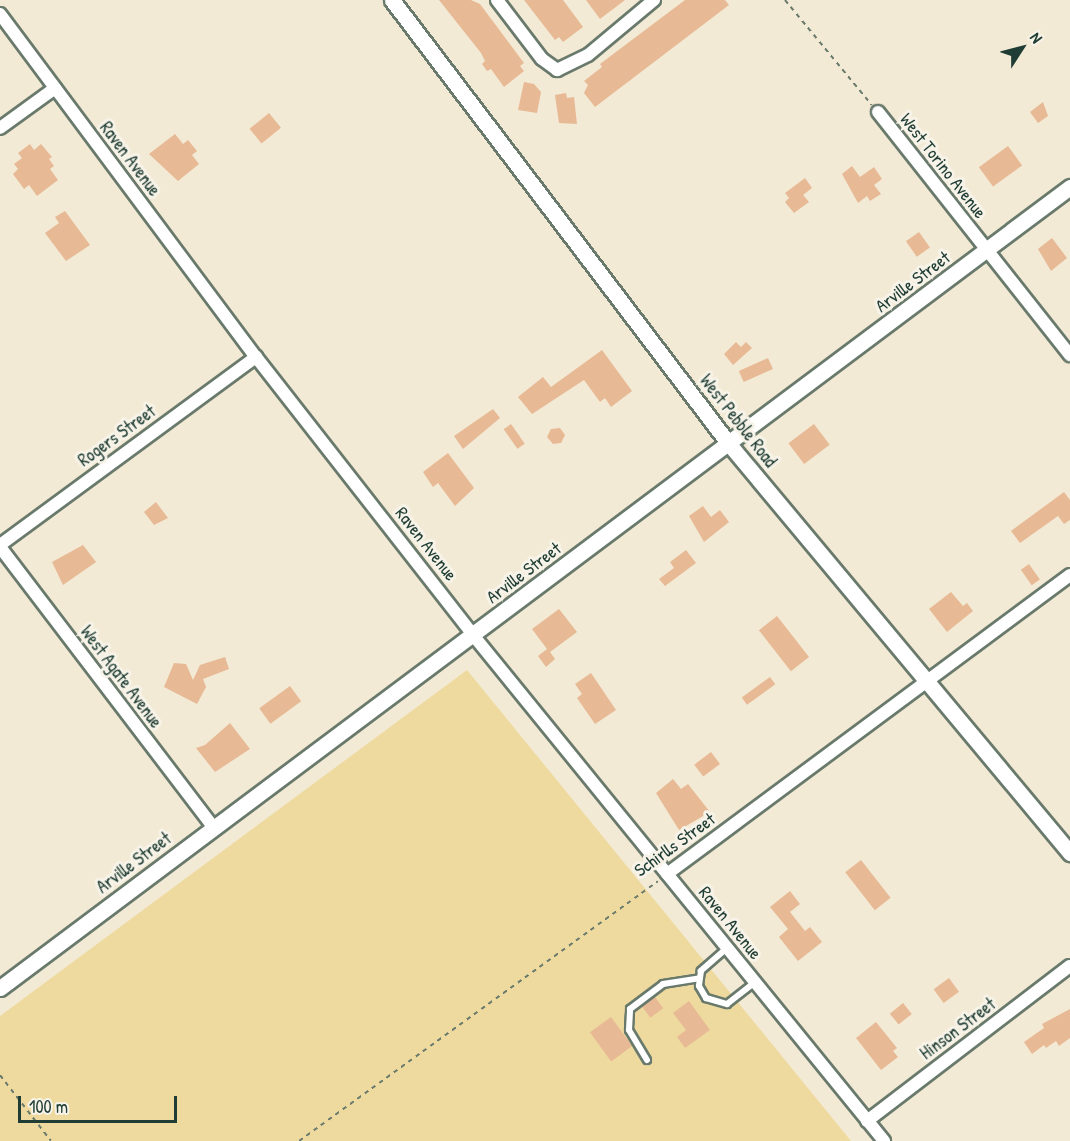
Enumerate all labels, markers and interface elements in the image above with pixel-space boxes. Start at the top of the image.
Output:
north arrow [992,18,1052,78]
text: N [1025,28,1048,47]
street label: West Torino Avenue [895,109,991,223]
street label: Raven Avenue [95,118,165,200]
street label: Arville Street [871,247,955,317]
street label: West Pebble Road [695,370,781,472]
street label: Rogers Street [74,401,160,471]
street label: Raven Avenue [391,503,461,585]
street label: Arville Street [482,538,566,608]
street label: West Agate Avenue [76,622,166,732]
street label: Schirlls Street [630,808,720,882]
street label: Arville Street [92,828,176,898]
street label: Raven Avenue [694,882,766,964]
street label: Hinson Street [916,994,1000,1064]
scale bar [21,1084,180,1122]
text: 100 m [29,1094,68,1119]

